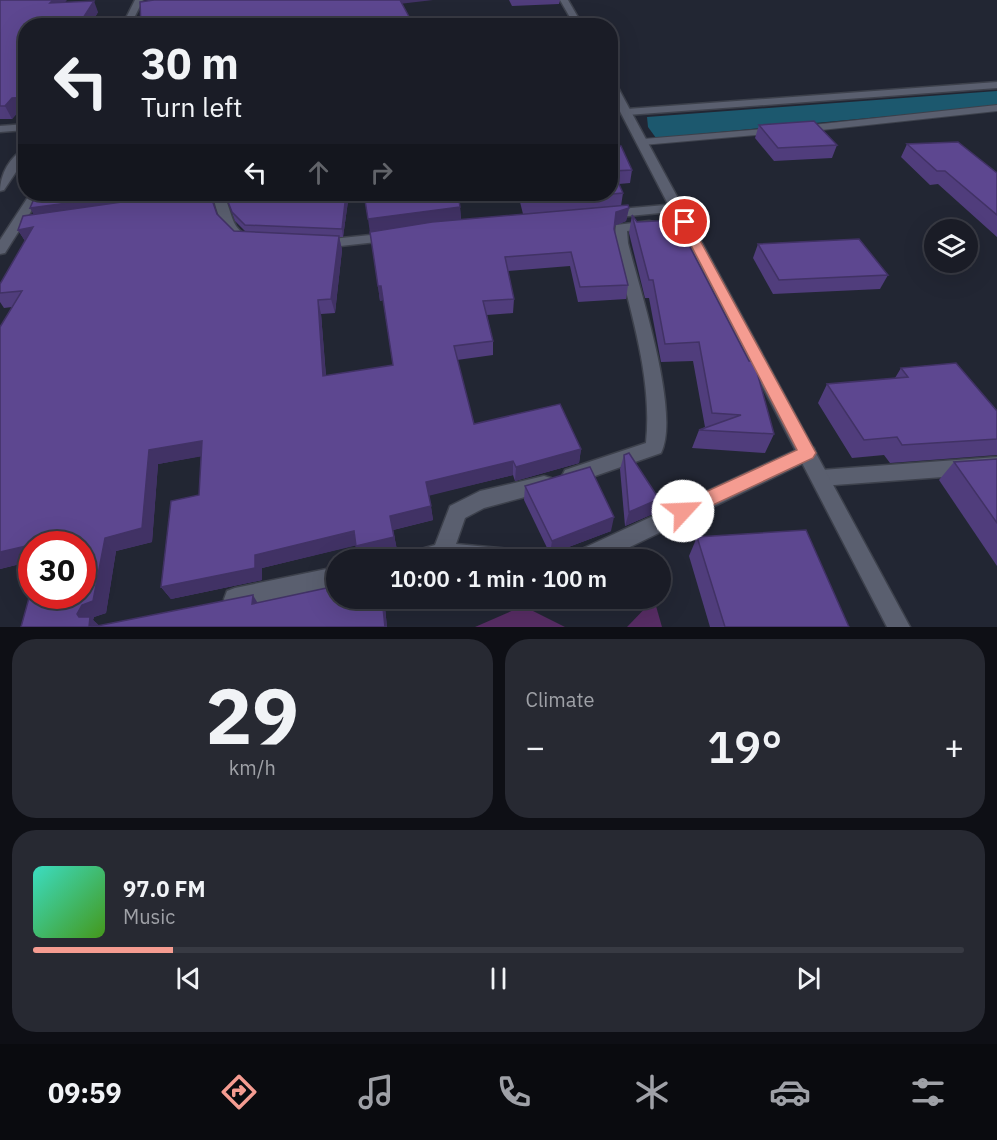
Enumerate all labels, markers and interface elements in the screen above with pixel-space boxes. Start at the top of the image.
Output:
text: 30 m [141,36,239,91]
icon: left [42,42,120,120]
text: Turn left [141,89,242,124]
icon: left [239,156,272,189]
icon: ahead [302,156,335,189]
icon: right [365,156,398,189]
pin [659,196,710,247]
icon: arrive [668,205,701,238]
map controls [924,219,978,273]
button: layers [924,219,978,273]
position arrow [651,479,715,543]
speed limit sign: 30 [18,531,96,609]
text: 10:00 · 1 min · 100 m [390,564,607,593]
text: 29 [205,664,299,765]
text: Climate [526,686,594,713]
text: 19° [707,717,782,775]
text: − [526,725,545,768]
text: + [944,725,964,768]
text: km/h [229,754,276,781]
text: 97.0 FM [123,874,206,903]
text: Music [123,903,175,930]
icon: previous [172,962,205,995]
icon: pause [482,962,515,995]
icon: next [792,962,825,995]
icon: directions [218,1071,260,1113]
icon: music [355,1071,397,1113]
icon: phone [493,1071,535,1113]
icon: climate [631,1071,673,1113]
icon: car [769,1071,811,1113]
icon: filters [907,1071,949,1113]
text: 09:59 [48,1075,122,1110]

